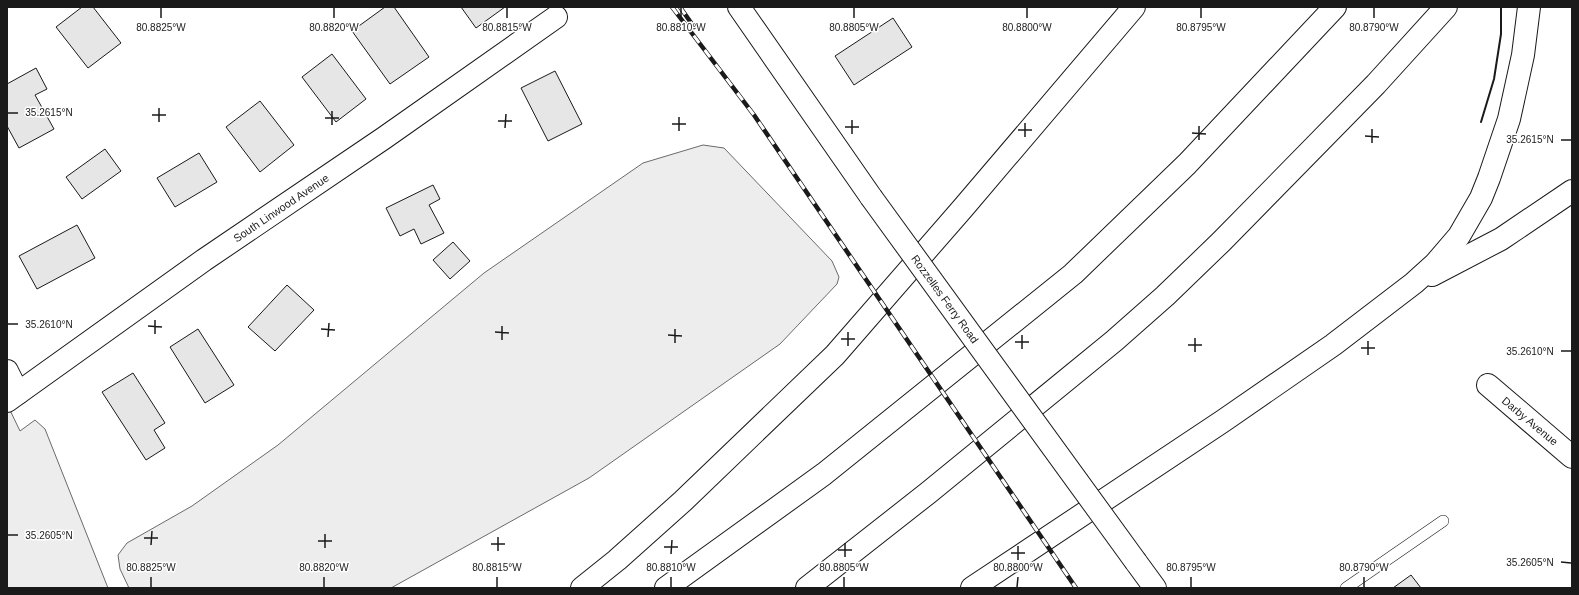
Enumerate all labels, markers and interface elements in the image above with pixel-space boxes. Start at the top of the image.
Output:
text: 80.8825°W [136,22,186,33]
text: 80.8820°W [309,22,359,33]
text: 80.8815°W [482,22,532,33]
text: 80.8810°W [656,22,706,33]
text: 80.8805°W [829,22,879,33]
text: 80.8800°W [1002,22,1052,33]
text: 80.8795°W [1176,22,1226,33]
text: 80.8790°W [1349,22,1399,33]
text: 35.2615°N [25,107,73,118]
text: 35.2615°N [1506,134,1554,145]
street label: South Linwood Avenue [231,172,331,244]
street label: Rozzelles Ferry Road [909,253,981,345]
text: 35.2610°N [25,319,73,330]
text: 35.2610°N [1506,346,1554,357]
street label: Darby Avenue [1500,394,1560,448]
text: 35.2605°N [25,530,73,541]
text: 35.2605°N [1506,557,1554,568]
text: 80.8825°W [126,562,176,573]
text: 80.8820°W [299,562,349,573]
text: 80.8815°W [472,562,522,573]
text: 80.8810°W [646,562,696,573]
text: 80.8805°W [819,562,869,573]
text: 80.8800°W [993,562,1043,573]
text: 80.8795°W [1166,562,1216,573]
text: 80.8790°W [1339,562,1389,573]

